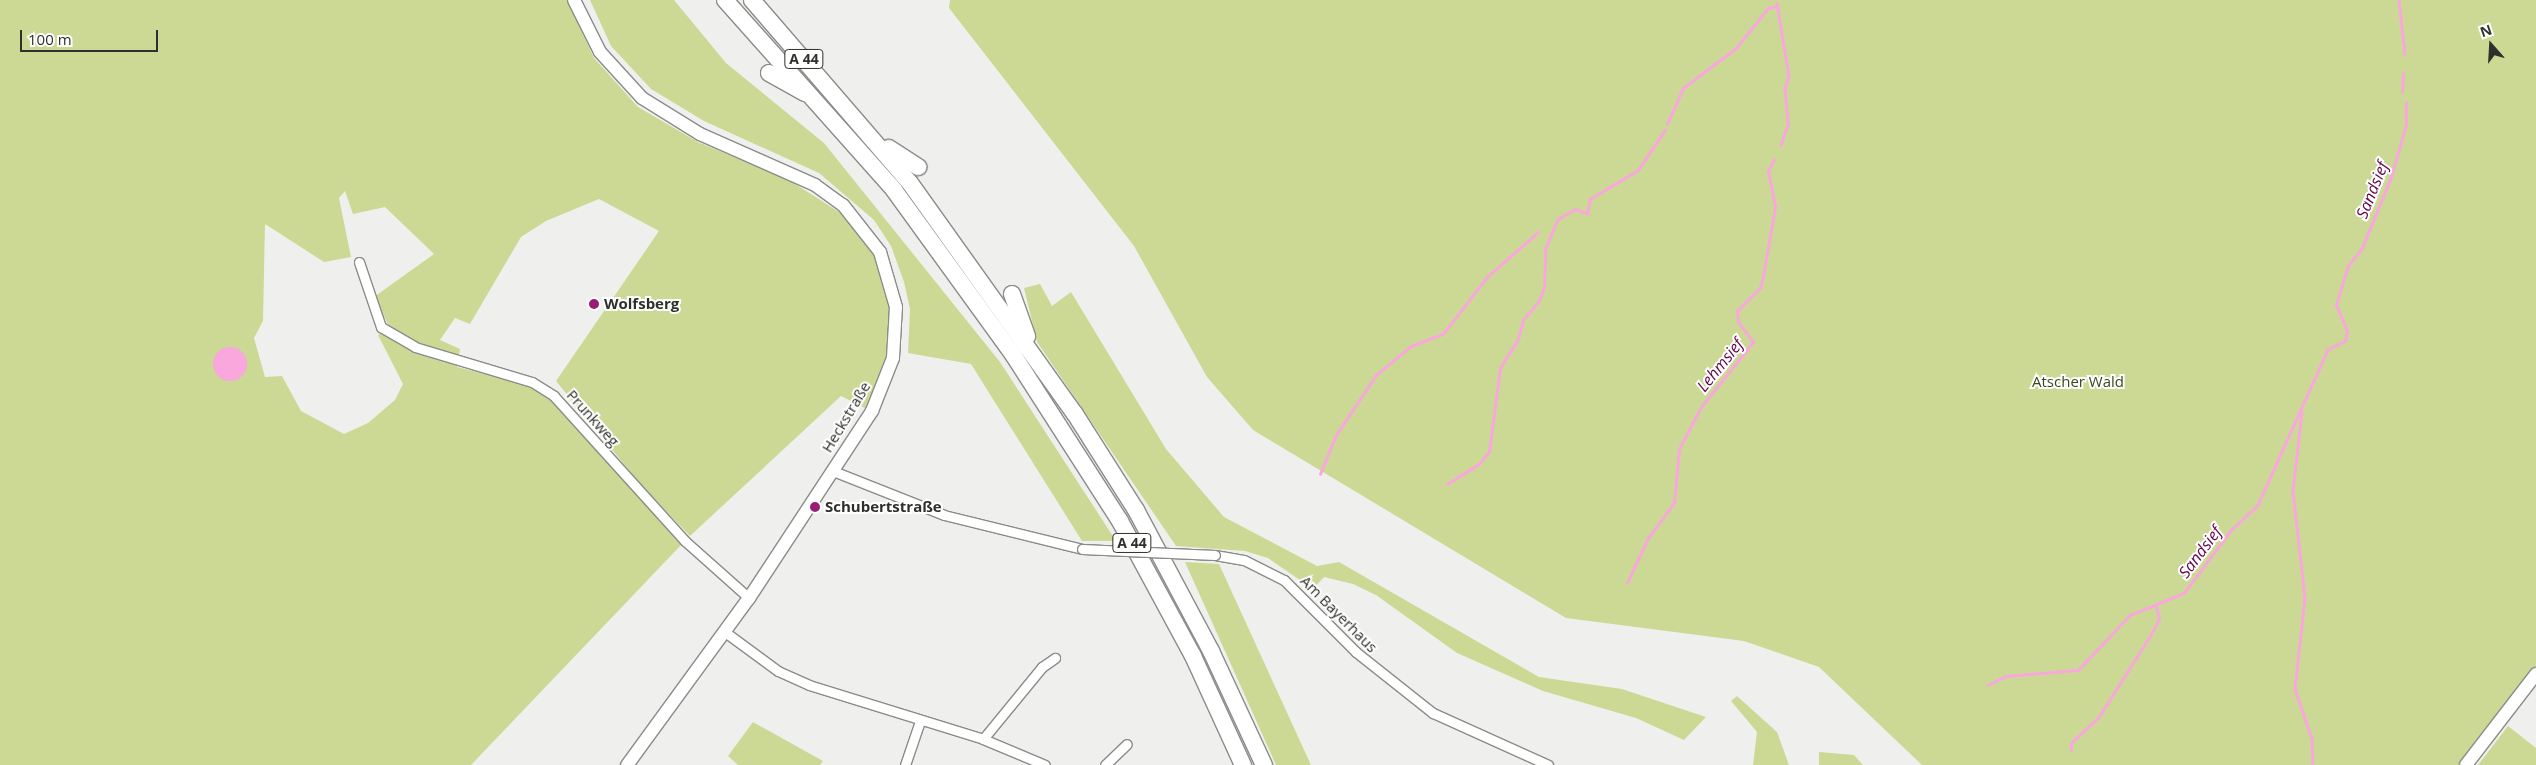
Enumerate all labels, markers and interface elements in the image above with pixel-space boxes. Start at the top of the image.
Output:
scale bar [22,20,160,52]
north arrow [2466,20,2516,70]
text: N [2477,20,2494,41]
text: 100 m [28,29,72,49]
road number: A 44 [784,48,824,70]
water label: Sandsief [2352,159,2392,221]
place label: Wolfsberg [604,295,679,313]
marker: Wolfsberg [588,298,600,310]
water label: Lehmsief [1693,335,1747,395]
park label: Atscher Wald [2032,373,2124,391]
street label: Heckstraße [818,378,874,456]
street label: Prunkweg [563,386,623,450]
place label: Schubertstraße [825,498,942,516]
marker: Schubertstraße [809,501,821,513]
water label: Sandsief [2174,522,2226,582]
road number: A 44 [1112,532,1152,554]
street label: Am Bayerhaus [1297,572,1381,656]

